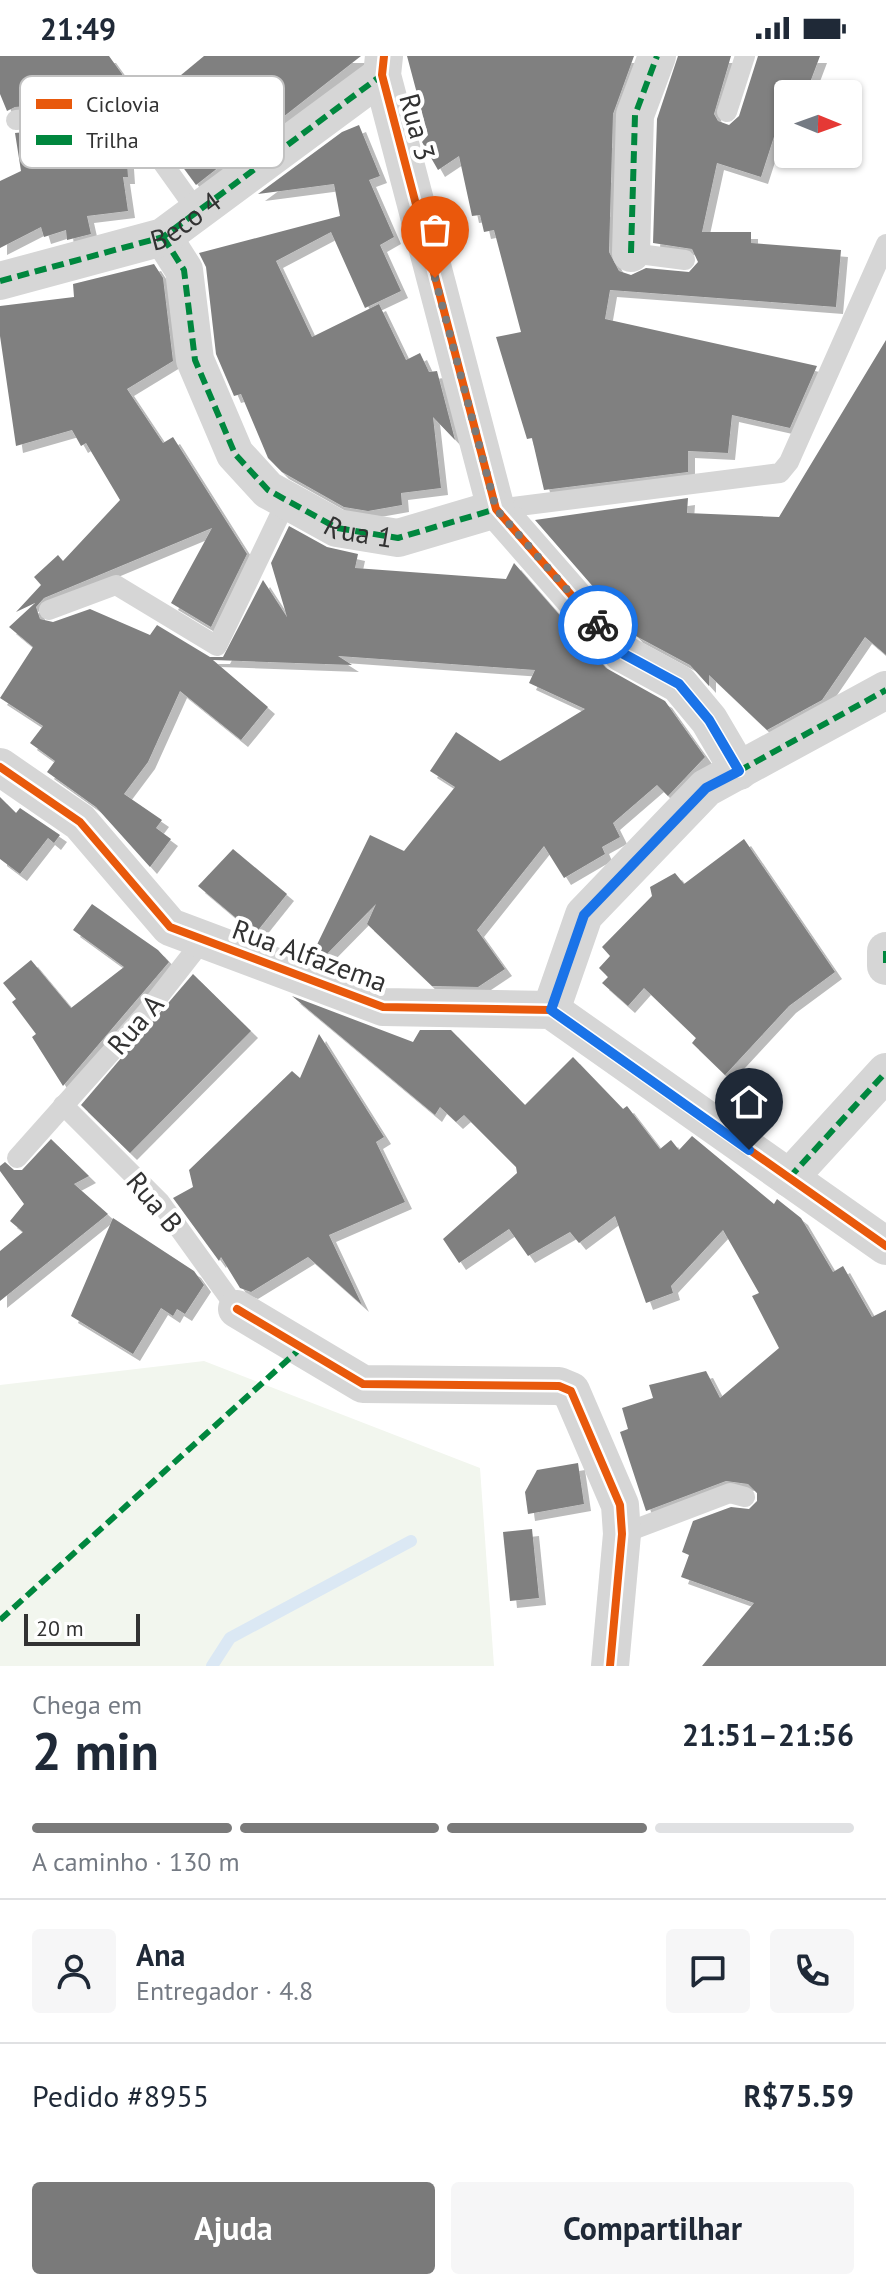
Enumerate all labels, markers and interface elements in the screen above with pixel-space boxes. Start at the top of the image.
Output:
text: 21:49 [40,9,116,48]
legend [20,76,284,168]
north arrow [774,80,862,168]
map controls [774,80,862,168]
street label: Rua 3 [391,89,445,165]
text: Ciclovia [86,90,160,118]
text: Trilha [86,126,139,154]
street label: Beco 4 [146,182,228,258]
pin [401,196,469,278]
icon: bag [413,208,457,252]
street label: Rua 1 [318,506,396,555]
courier [558,585,638,665]
icon: bike [576,603,620,647]
street label: Rua Alfazema [227,910,393,1000]
street label: Rua A [99,986,172,1062]
pin [715,1068,783,1150]
icon: home [727,1080,771,1124]
street label: Rua B [119,1164,191,1240]
scale bar [24,1610,140,1646]
text: 20 m [36,1614,84,1642]
text: Chega em [32,1688,142,1721]
text: 21:51–21:56 [682,1715,854,1754]
text: 2 min [32,1717,159,1784]
text: A caminho · 130 m [32,1845,240,1878]
button: person [32,1929,116,2013]
button: chat [666,1929,750,2013]
button: phone [770,1929,854,2013]
text: Ana [136,1935,185,1974]
text: Entregador · 4.8 [136,1974,313,2007]
text: Pedido #8955 [32,2076,209,2115]
text: R$75.59 [744,2076,854,2115]
button: Ajuda [32,2182,435,2274]
button: Compartilhar [451,2182,854,2274]

